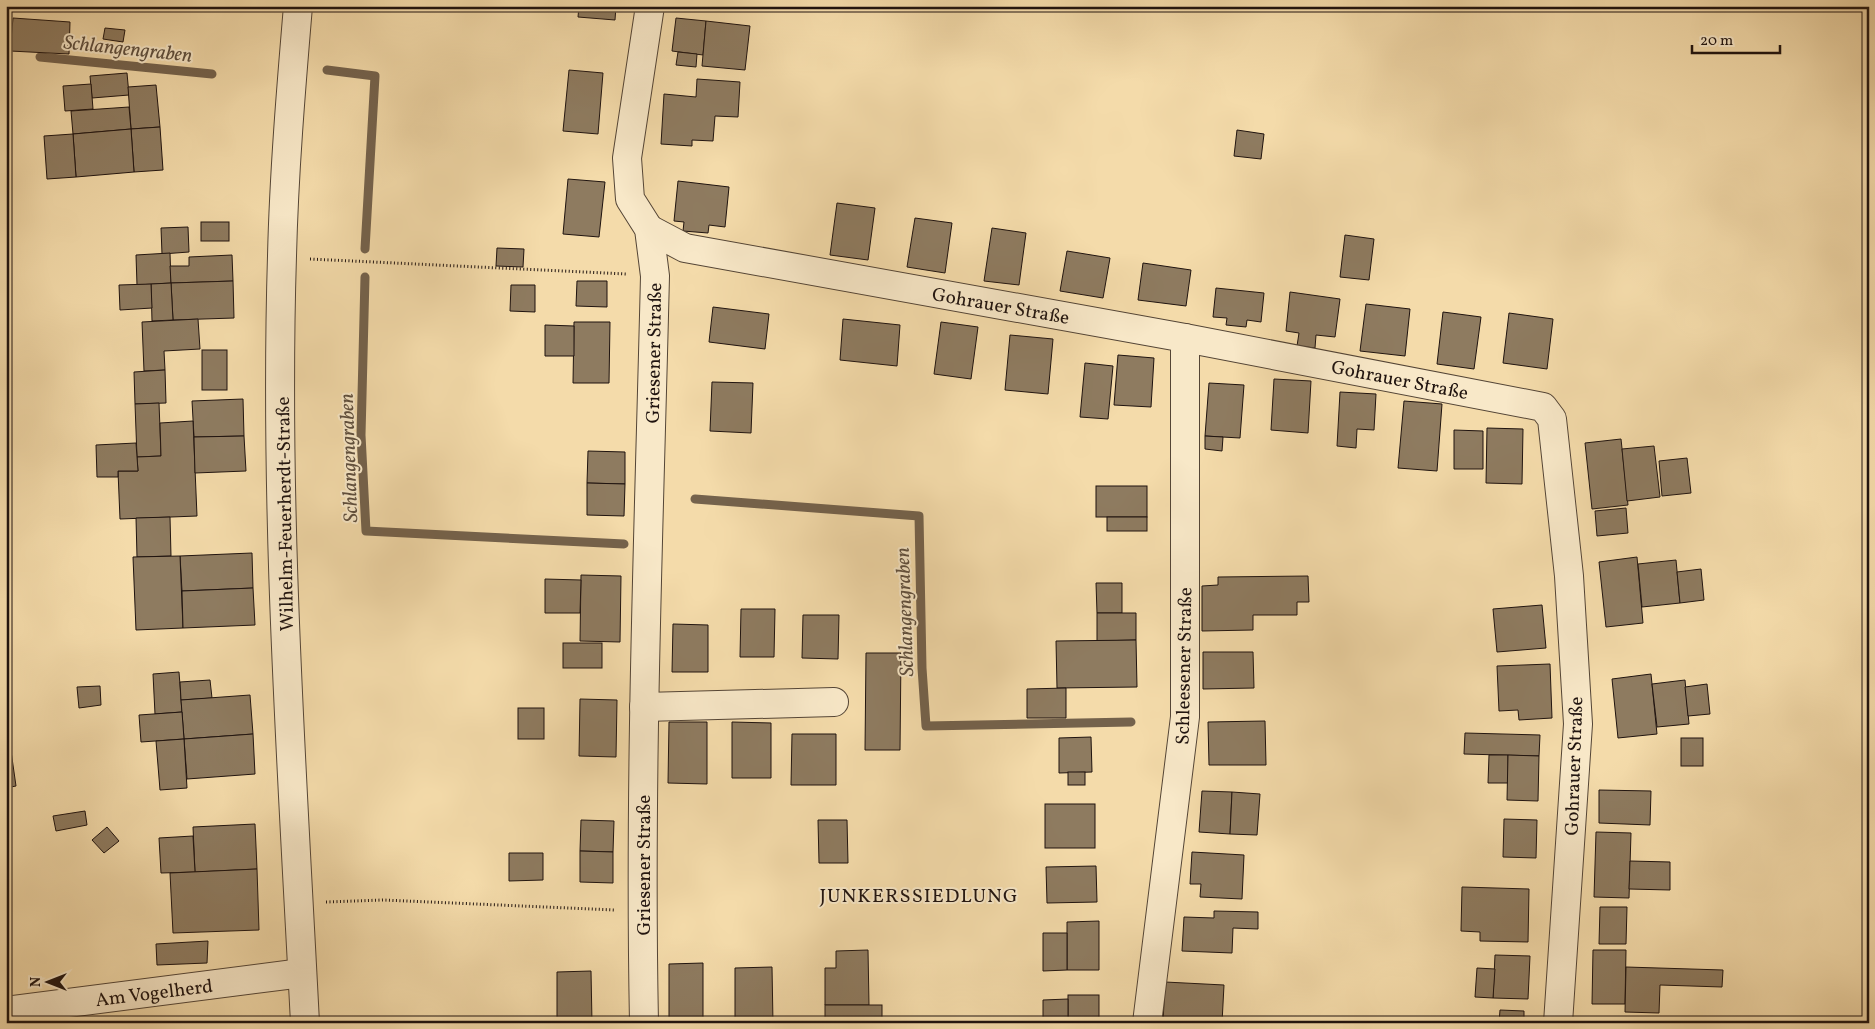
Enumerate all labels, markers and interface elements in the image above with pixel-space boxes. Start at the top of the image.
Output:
scale bar [1692,22,1780,54]
water label: Schlangengraben [62,29,194,71]
text: 20 m [1700,31,1733,52]
street label: Griesener Straße [641,282,669,424]
street label: Gohrauer Straße [930,282,1071,332]
street label: Gohrauer Straße [1329,355,1470,407]
water label: Schlangengraben [334,393,366,523]
street label: Wilhelm-Feuerherdt-Straße [271,396,301,632]
water label: Schlangengraben [890,547,922,677]
street label: Schleesener Straße [1171,587,1199,745]
street label: Gohrauer Straße [1560,696,1590,836]
street label: Griesener Straße [632,795,658,935]
district label: JUNKERSSIEDLUNG [819,883,1019,911]
north arrow [22,956,72,1006]
street label: Am Vogelherd [94,974,214,1014]
text: N [27,977,46,987]

